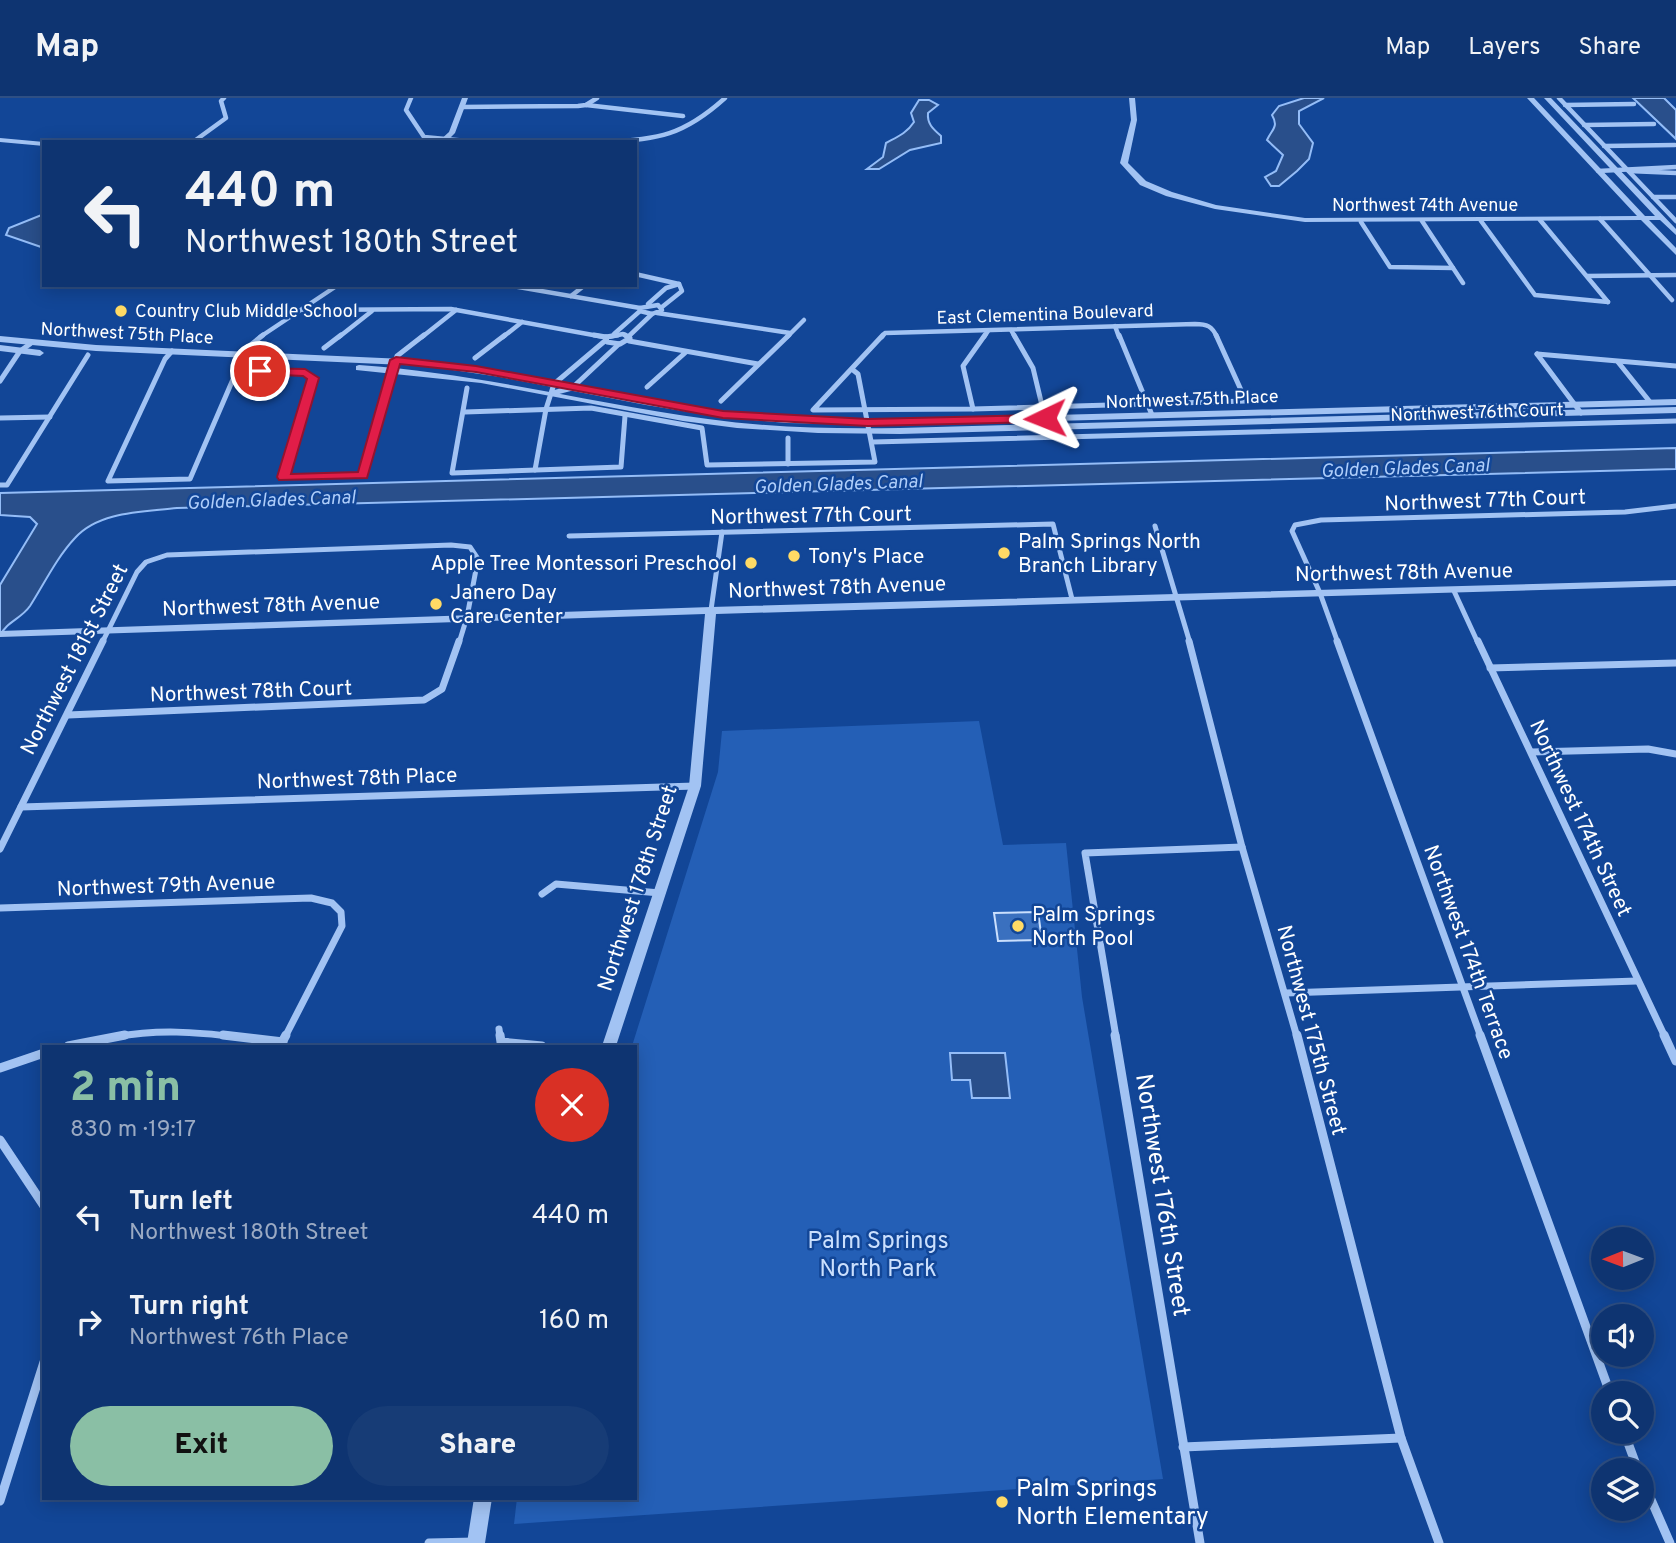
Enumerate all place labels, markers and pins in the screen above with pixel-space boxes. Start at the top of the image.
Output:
place label: Country Club Middle School [135,301,358,324]
marker: Country Club Middle School [113,303,129,319]
pin [230,341,290,401]
place label: Palm Springs North Branch Library [1018,529,1201,580]
place label: Tony's Place [808,544,924,571]
marker: Palm Springs North Branch Library [996,545,1012,561]
marker: Tony's Place [786,548,802,564]
place label: Apple Tree Montessori Preschool [430,551,737,578]
marker: Apple Tree Montessori Preschool [743,555,759,571]
place label: Janero Day Care Center [450,580,563,631]
marker: Janero Day Care Center [428,596,444,612]
place label: Palm Springs North Pool [1032,902,1156,953]
marker: Palm Springs North Pool [1010,918,1026,934]
place label: Palm Springs North Elementary [1016,1475,1209,1533]
marker: Palm Springs North Elementary [994,1494,1010,1510]

